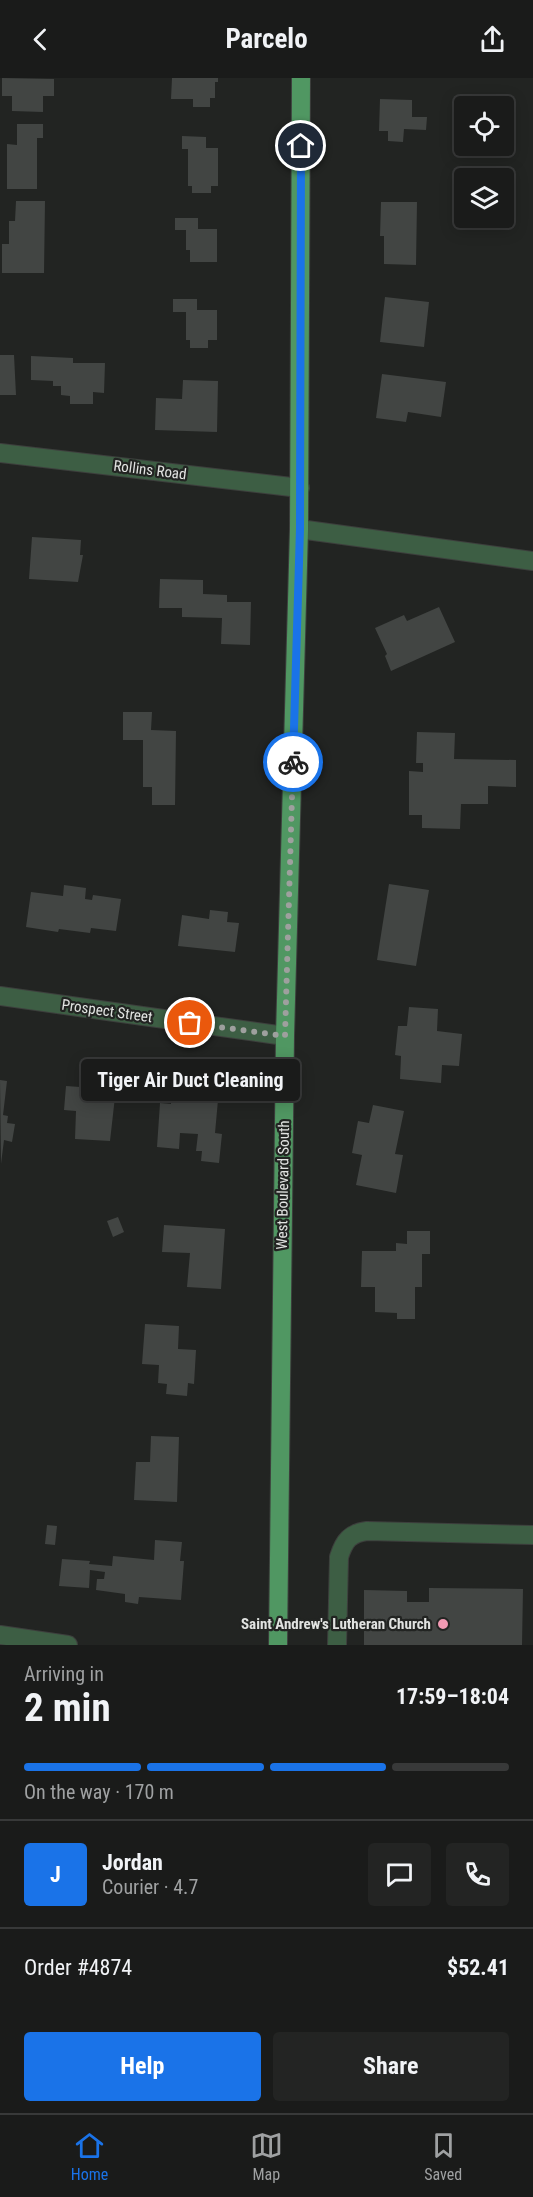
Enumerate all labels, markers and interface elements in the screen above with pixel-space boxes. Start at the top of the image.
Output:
icon: back [24,23,57,56]
text: Parcelo [225,23,308,55]
icon: share [476,23,509,56]
map controls [454,96,514,228]
button: locate [454,96,514,156]
pin [275,120,326,171]
icon: home [284,129,317,162]
button: layers [454,168,514,228]
street label: Rollins Road [112,457,188,483]
courier [263,732,323,792]
icon: bike [277,746,310,779]
street label: Prospect Street [60,996,154,1026]
pin [164,997,215,1048]
icon: bag [173,1006,206,1039]
callout: Tiger Air Duct Cleaning [80,1059,300,1101]
text: Tiger Air Duct Cleaning [97,1068,284,1092]
street label: West Boulevard South [273,1120,293,1250]
place label: Saint Andrew's Lutheran Church [241,1615,431,1633]
marker: Saint Andrew's Lutheran Church [436,1617,450,1631]
text: Arriving in [24,1662,104,1686]
text: 17:59–18:04 [396,1684,509,1709]
text: 2 min [24,1685,111,1731]
text: On the way · 170 m [24,1780,174,1804]
button: chat [368,1843,431,1906]
button: phone [446,1843,509,1906]
text: Jordan [102,1850,163,1875]
text: J [50,1862,61,1887]
text: Courier · 4.7 [102,1875,198,1899]
text: Order #4874 [24,1955,132,1980]
text: $52.41 [447,1955,509,1980]
button: Help [24,2032,261,2101]
button: Share [273,2032,509,2101]
tab: Home [71,2129,108,2184]
tab: Map [250,2129,283,2184]
tab: Saved [424,2129,462,2184]

